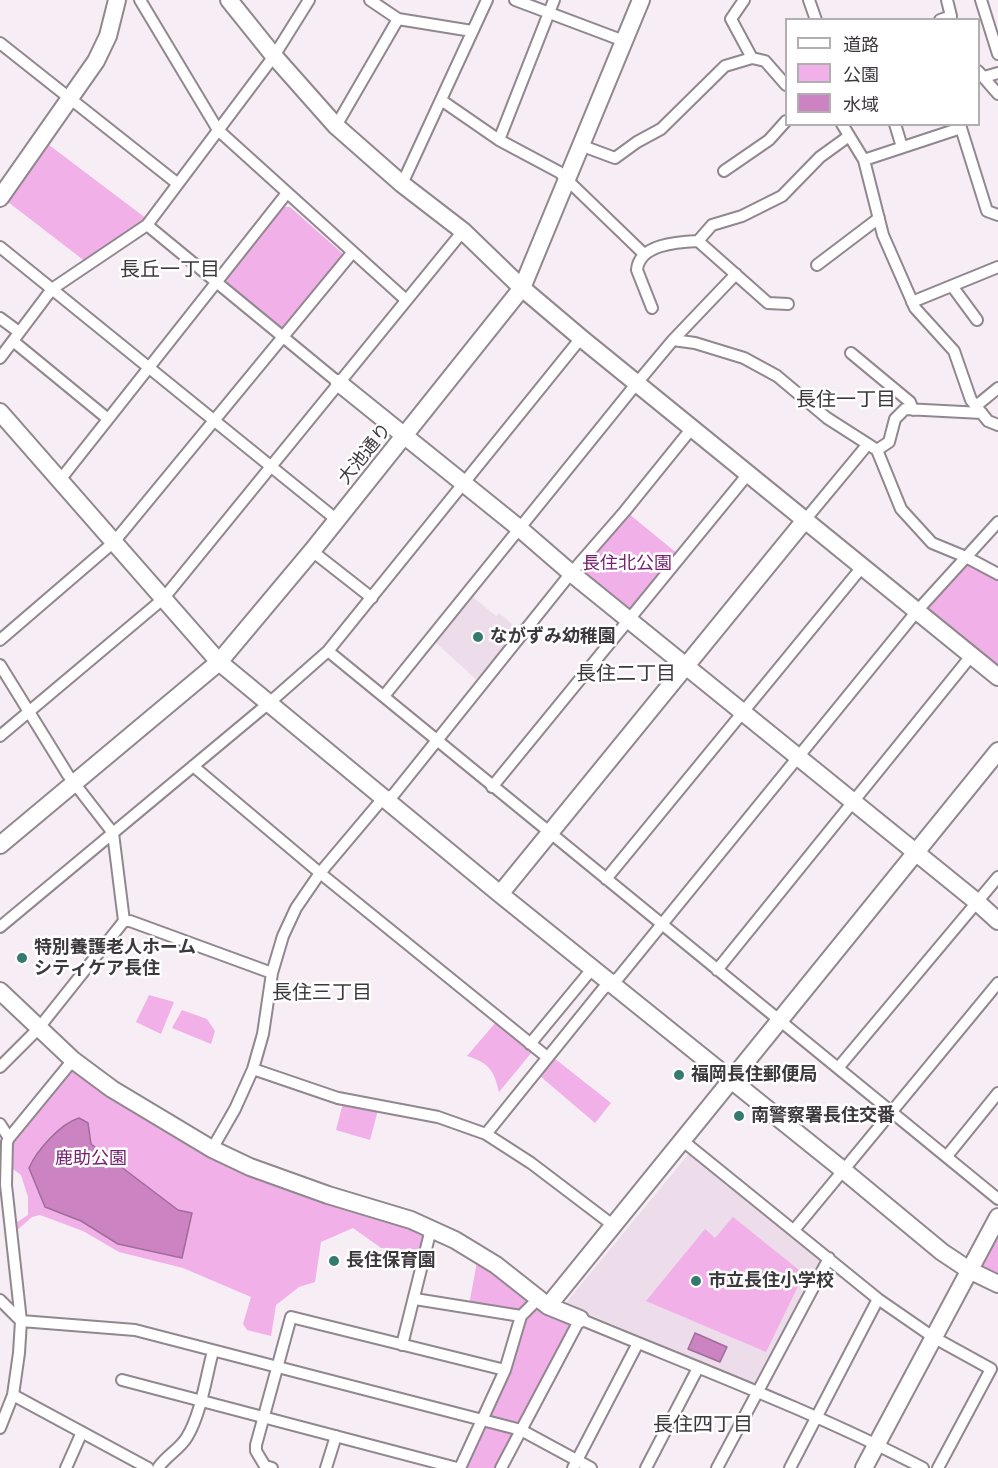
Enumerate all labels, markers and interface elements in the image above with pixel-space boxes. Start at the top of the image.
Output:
legend [785,18,980,126]
text: 道路 [843,34,879,56]
text: 公園 [843,64,879,86]
text: 水域 [843,94,879,116]
district label: 長丘一丁目 [120,258,220,282]
district label: 長住一丁目 [796,388,896,412]
street label: 大池通り [334,419,396,489]
park label: 長住北公園 [582,553,672,575]
place label: ながずみ幼稚園 [490,626,616,648]
marker: ながずみ幼稚園 [471,630,485,644]
district label: 長住二丁目 [576,662,676,686]
place label: 特別養護老人ホーム シティケア長住 [34,937,196,980]
marker: 特別養護老人ホーム シティケア長住 [15,951,29,965]
district label: 長住三丁目 [272,981,372,1005]
place label: 福岡長住郵便局 [691,1064,817,1086]
marker: 福岡長住郵便局 [672,1068,686,1082]
place label: 南警察署長住交番 [751,1105,895,1127]
marker: 南警察署長住交番 [732,1109,746,1123]
park label: 鹿助公園 [55,1148,127,1170]
place label: 長住保育園 [346,1250,436,1272]
marker: 長住保育園 [327,1254,341,1268]
place label: 市立長住小学校 [708,1270,834,1292]
marker: 市立長住小学校 [689,1274,703,1288]
district label: 長住四丁目 [653,1413,753,1437]

